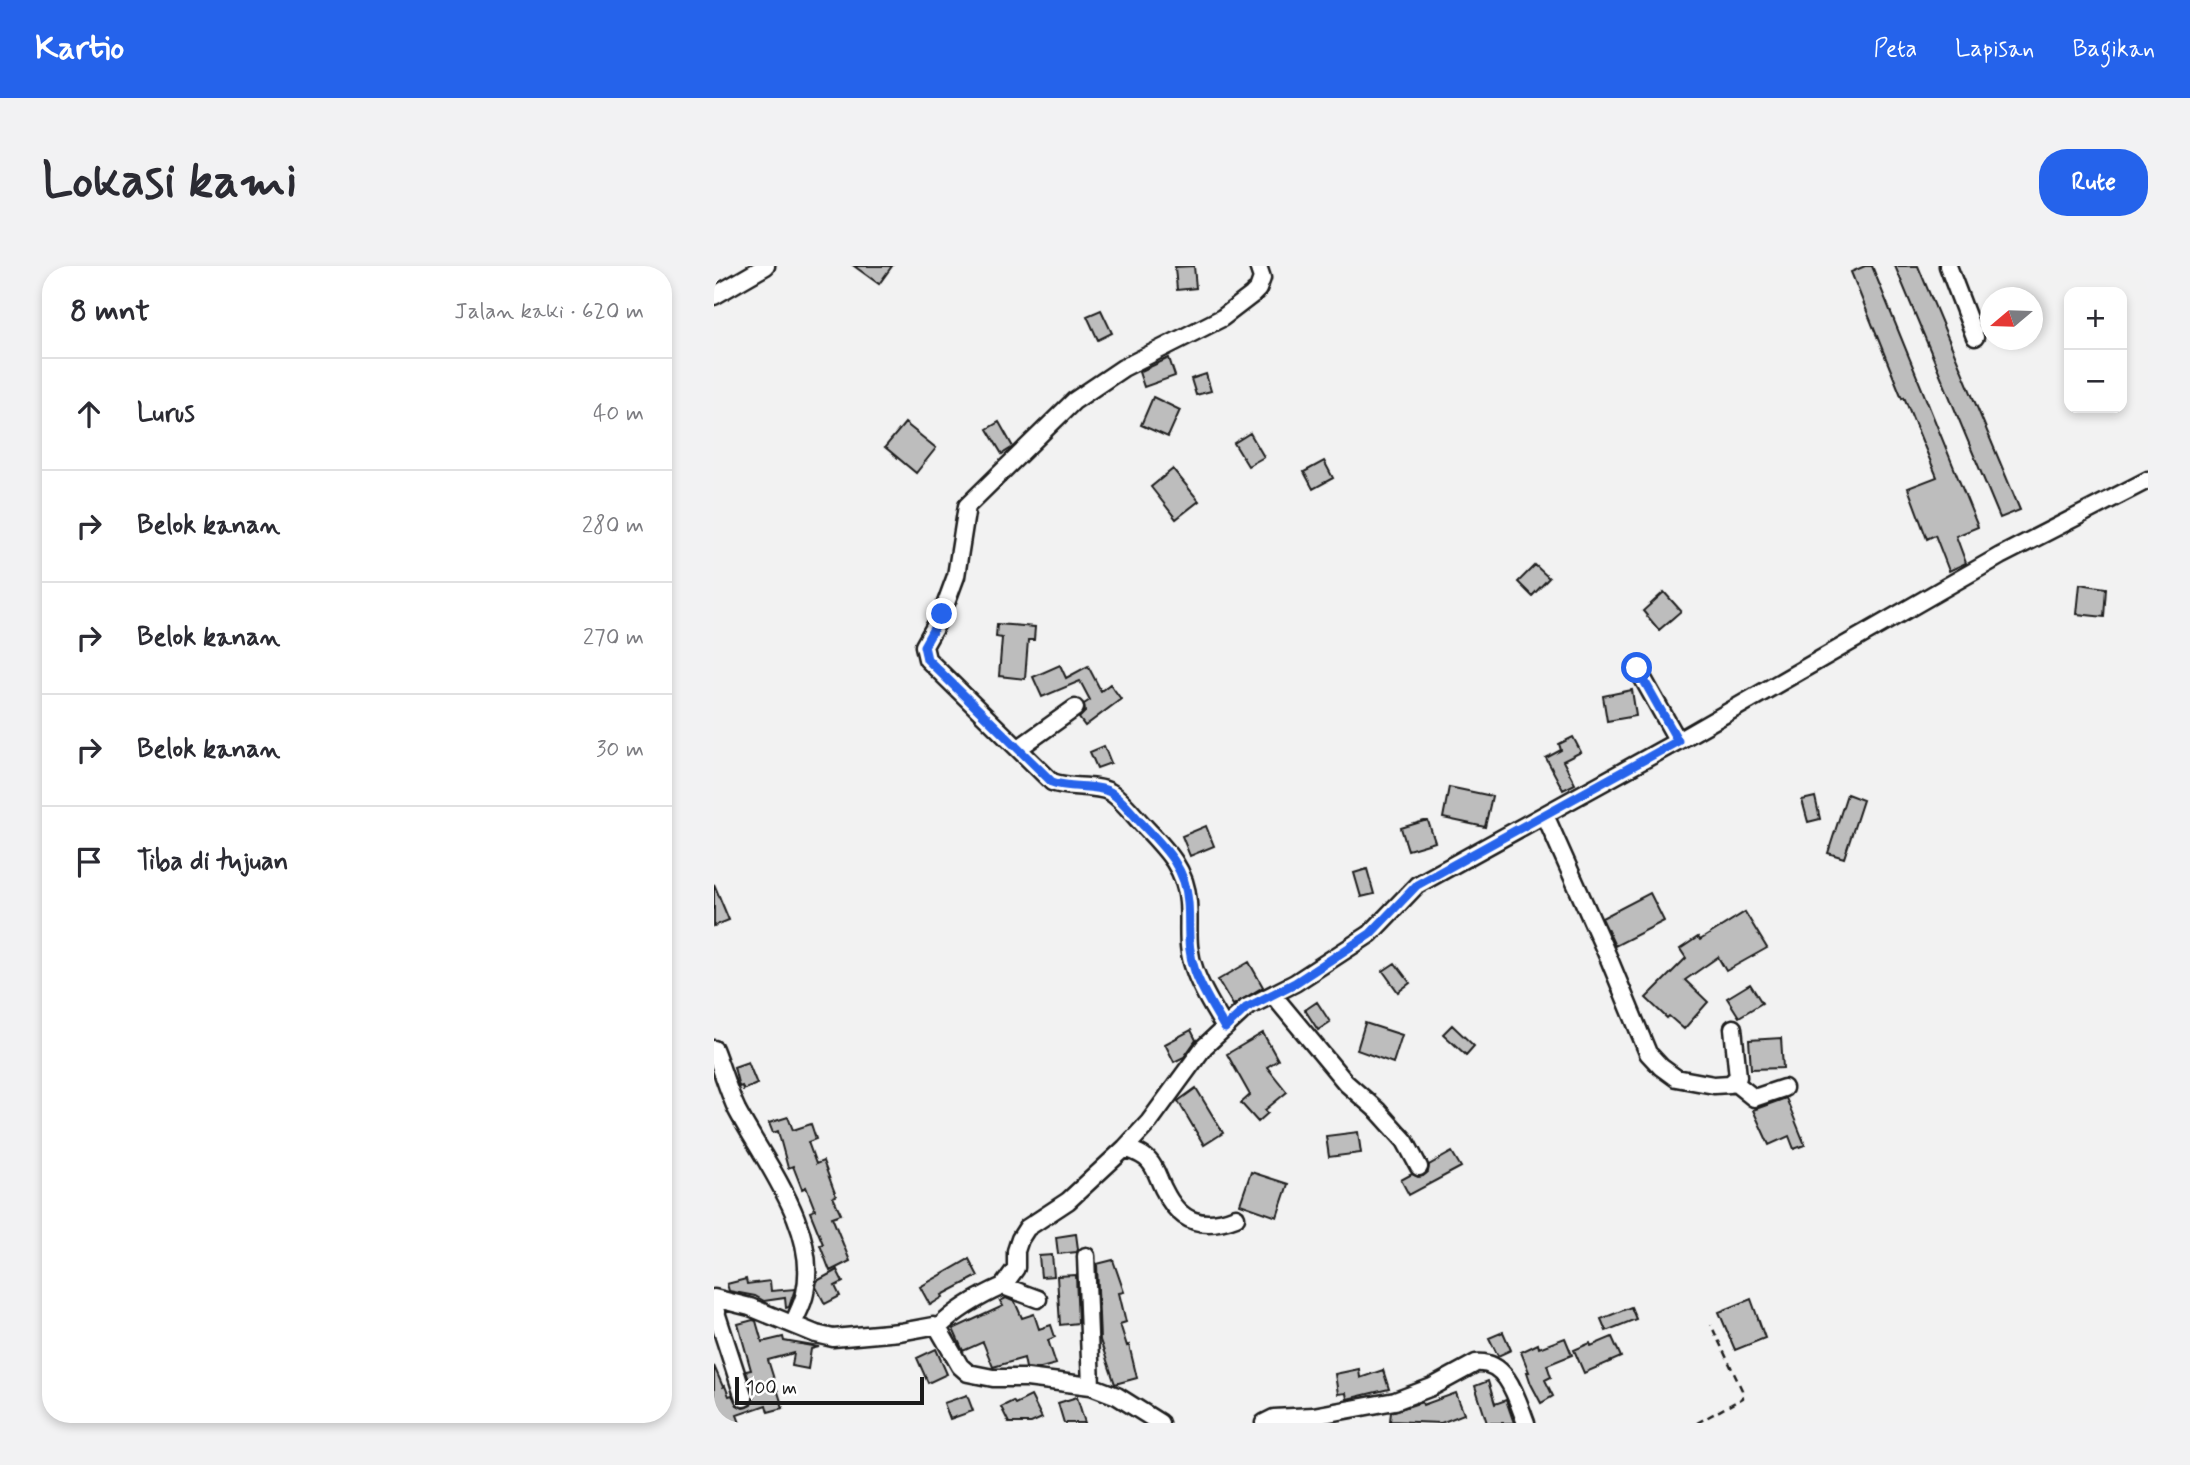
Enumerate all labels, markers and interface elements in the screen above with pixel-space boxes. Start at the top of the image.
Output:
text: Kartio [35,27,124,71]
text: Peta [1874,34,1917,65]
text: Lapisan [1955,34,2034,65]
text: Bagikan [2072,34,2155,65]
button: Rute [2039,149,2148,216]
text: Lokasi kami [42,150,297,215]
north arrow [1980,287,2043,350]
map controls [2064,287,2127,413]
button: + [2064,287,2127,350]
text: 8 mnt [70,292,150,331]
text: Jalan kaki · 620 m [454,297,644,327]
button: − [2064,350,2127,413]
icon: ahead [70,395,108,433]
text: Lurus [137,397,195,431]
text: 40 m [593,399,644,429]
icon: right [70,507,108,545]
text: Belok kanan [137,509,280,543]
text: 280 m [582,511,644,541]
route end [926,598,957,629]
icon: right [70,619,108,657]
text: Belok kanan [137,621,280,655]
text: 270 m [583,623,644,653]
route start [1621,652,1652,683]
icon: right [70,731,108,769]
text: Belok kanan [137,733,280,767]
text: 30 m [596,735,644,765]
icon: arrive [70,843,108,881]
text: Tiba di tujuan [137,845,288,879]
scale bar [735,1374,924,1406]
text: 100 m [746,1376,797,1401]

